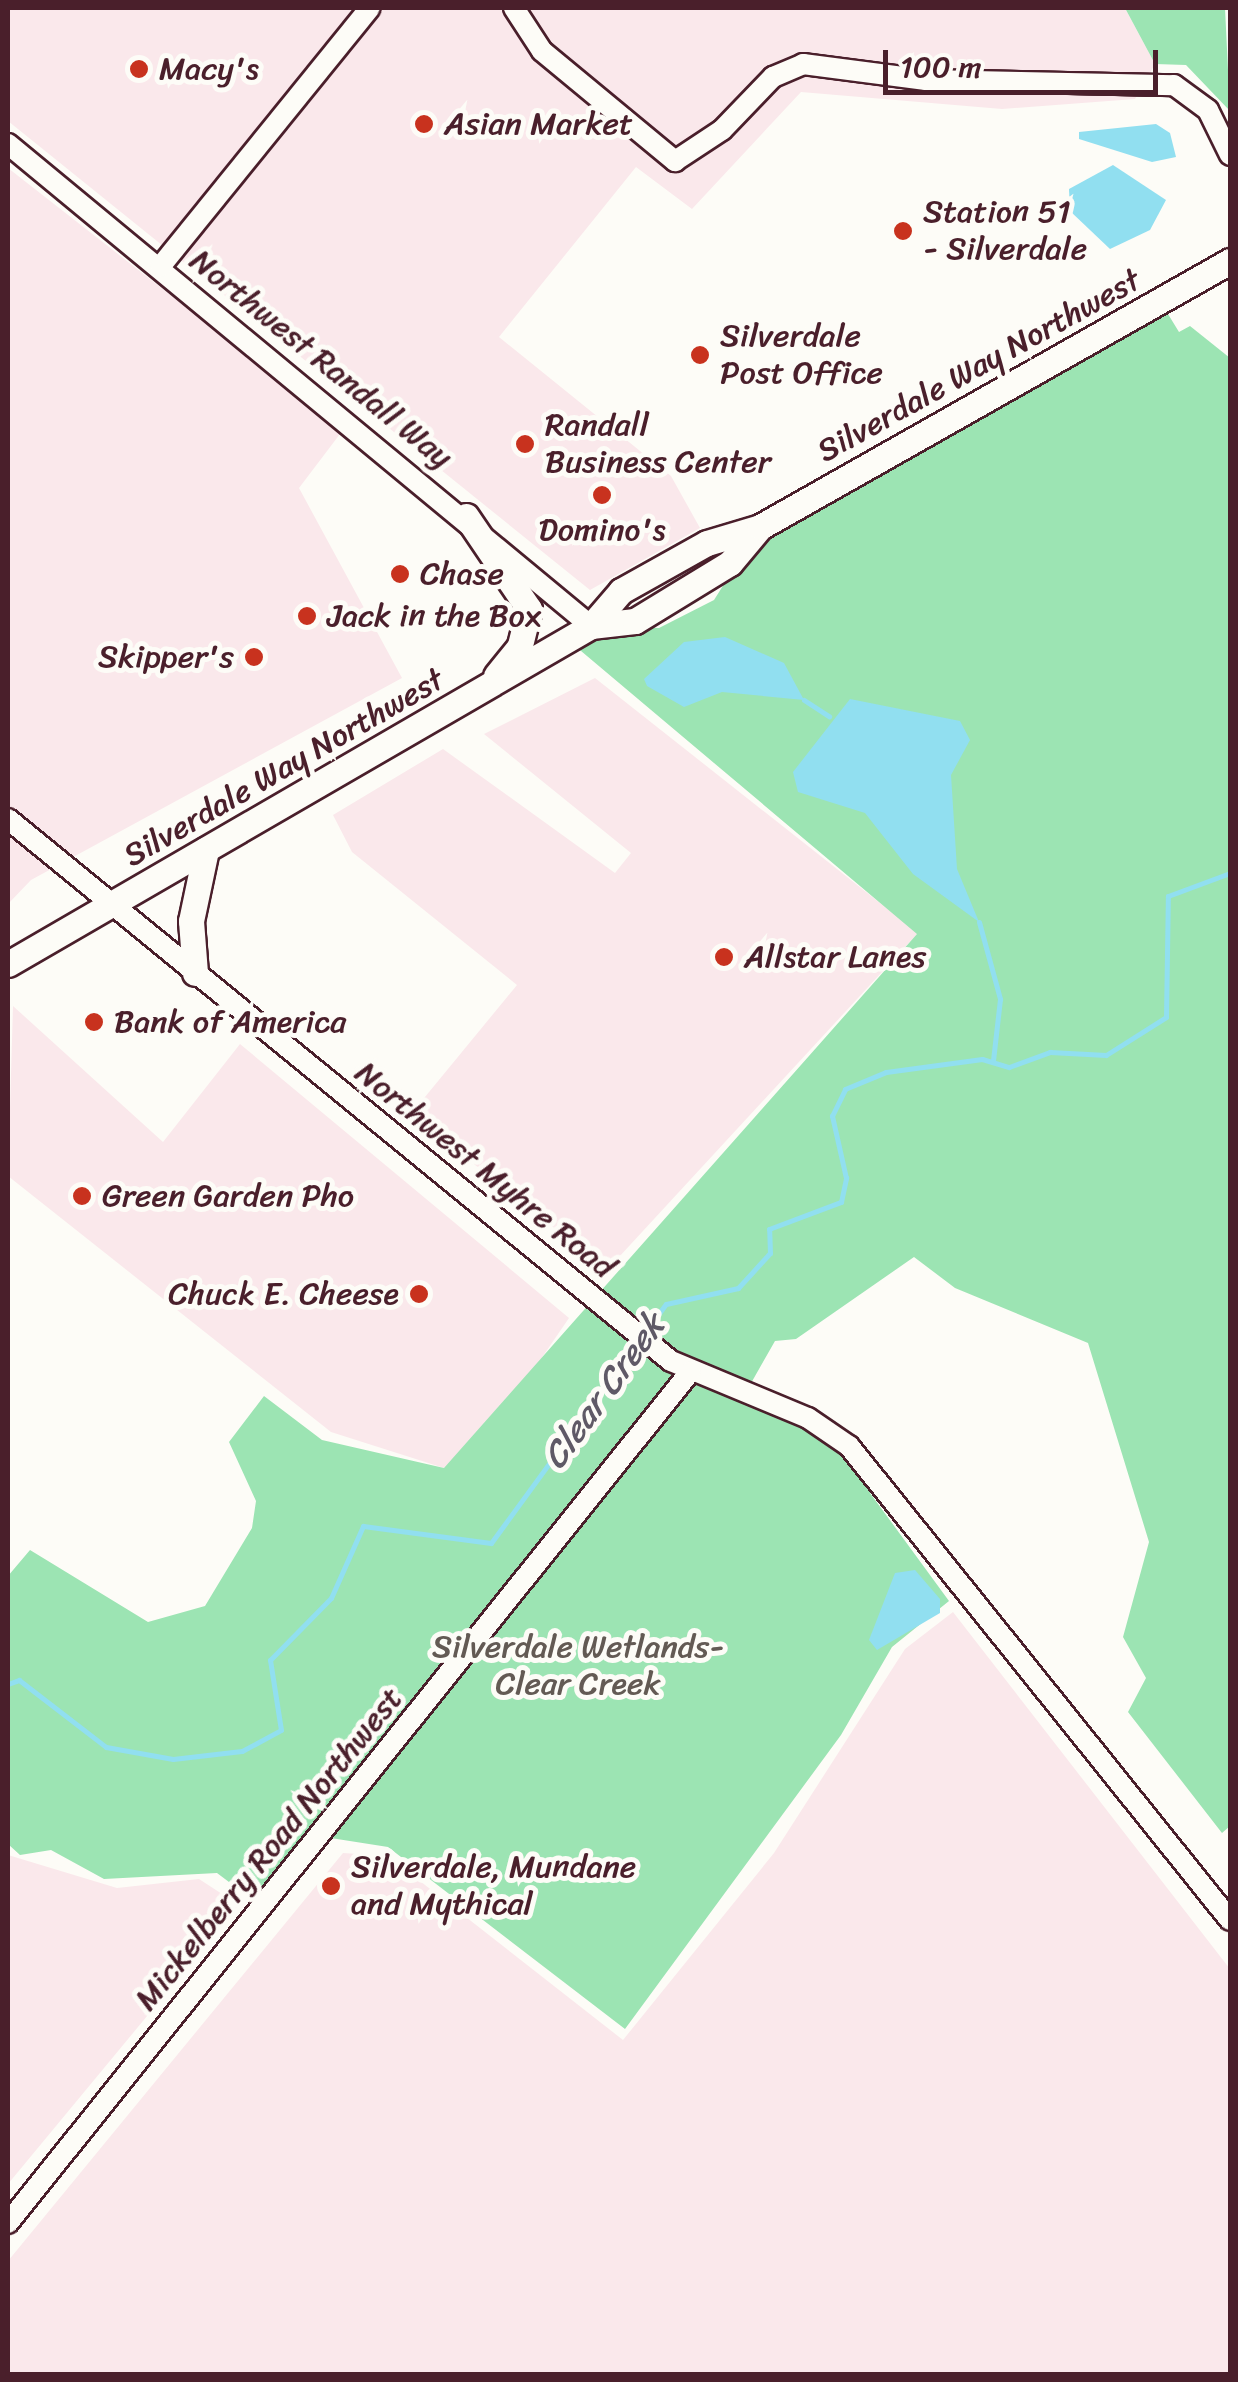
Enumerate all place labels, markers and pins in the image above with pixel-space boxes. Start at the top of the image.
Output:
place label: Macy's [159,50,259,88]
marker: Macy's [128,58,150,80]
place label: Asian Market [444,105,632,143]
marker: Asian Market [413,113,435,135]
place label: Station 51 - Silverdale [923,194,1087,269]
marker: Station 51 - Silverdale [892,220,914,242]
place label: Silverdale Post Office [720,318,883,393]
marker: Silverdale Post Office [689,344,711,366]
place label: Randall Business Center [545,407,772,482]
marker: Randall Business Center [514,433,536,455]
marker: Domino's [591,484,613,506]
place label: Domino's [538,511,666,549]
place label: Chase [420,555,504,593]
marker: Chase [389,563,411,585]
place label: Jack in the Box [327,597,542,635]
marker: Jack in the Box [296,605,318,627]
place label: Skipper's [98,638,234,676]
marker: Skipper's [243,646,265,668]
place label: Allstar Lanes [744,938,927,976]
marker: Allstar Lanes [713,946,735,968]
place label: Bank of America [114,1003,348,1041]
marker: Bank of America [83,1011,105,1033]
place label: Green Garden Pho [102,1177,354,1215]
marker: Green Garden Pho [71,1185,93,1207]
place label: Chuck E. Cheese [168,1275,399,1313]
marker: Chuck E. Cheese [408,1283,430,1305]
place label: Silverdale, Mundane and Mythical [351,1849,635,1924]
marker: Silverdale, Mundane and Mythical [320,1875,342,1897]

